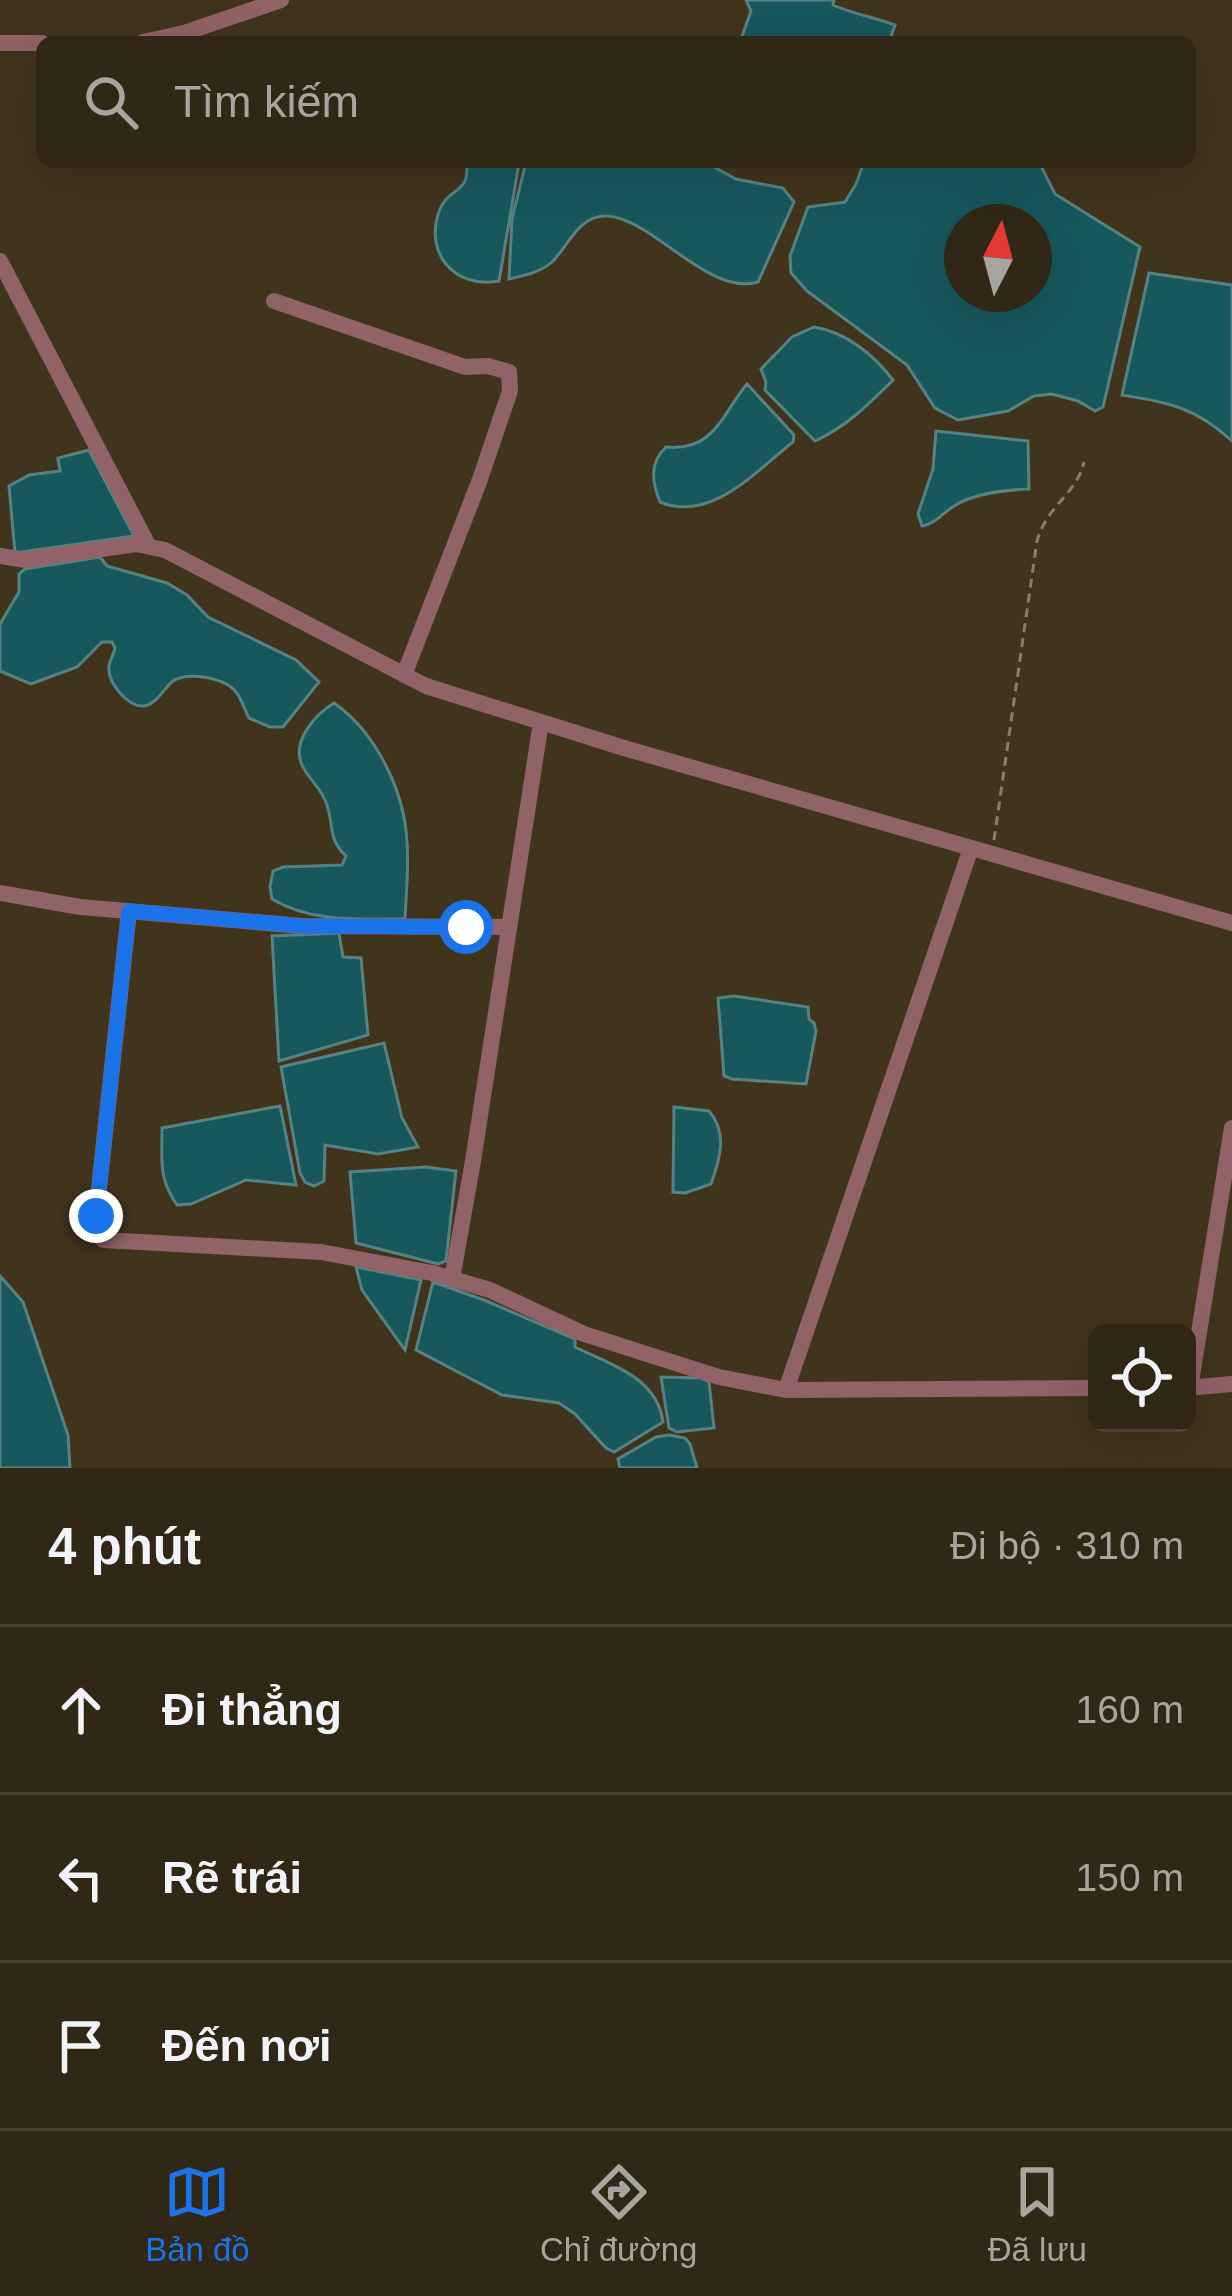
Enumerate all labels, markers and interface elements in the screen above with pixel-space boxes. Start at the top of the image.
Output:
search box [36,36,1196,168]
icon: search [78,69,144,135]
text: Tìm kiếm [174,76,359,127]
north arrow [944,204,1052,312]
route start [439,900,493,954]
route end [69,1189,123,1243]
map controls [1088,1324,1196,1432]
button: locate [1088,1324,1196,1432]
text: 4 phút [48,1518,201,1575]
text: Đi bộ · 310 m [950,1524,1184,1567]
icon: ahead [48,1677,114,1743]
text: Đi thẳng [162,1684,342,1735]
text: 160 m [1076,1688,1184,1731]
icon: left [48,1845,114,1911]
text: Rẽ trái [162,1852,302,1903]
text: 150 m [1076,1856,1184,1899]
icon: arrive [48,2013,114,2079]
text: Đến nơi [162,2020,332,2071]
tab: Bản đồ [145,2159,250,2269]
tab: Chỉ đường [540,2159,697,2269]
tab: Đã lưu [988,2159,1087,2269]

